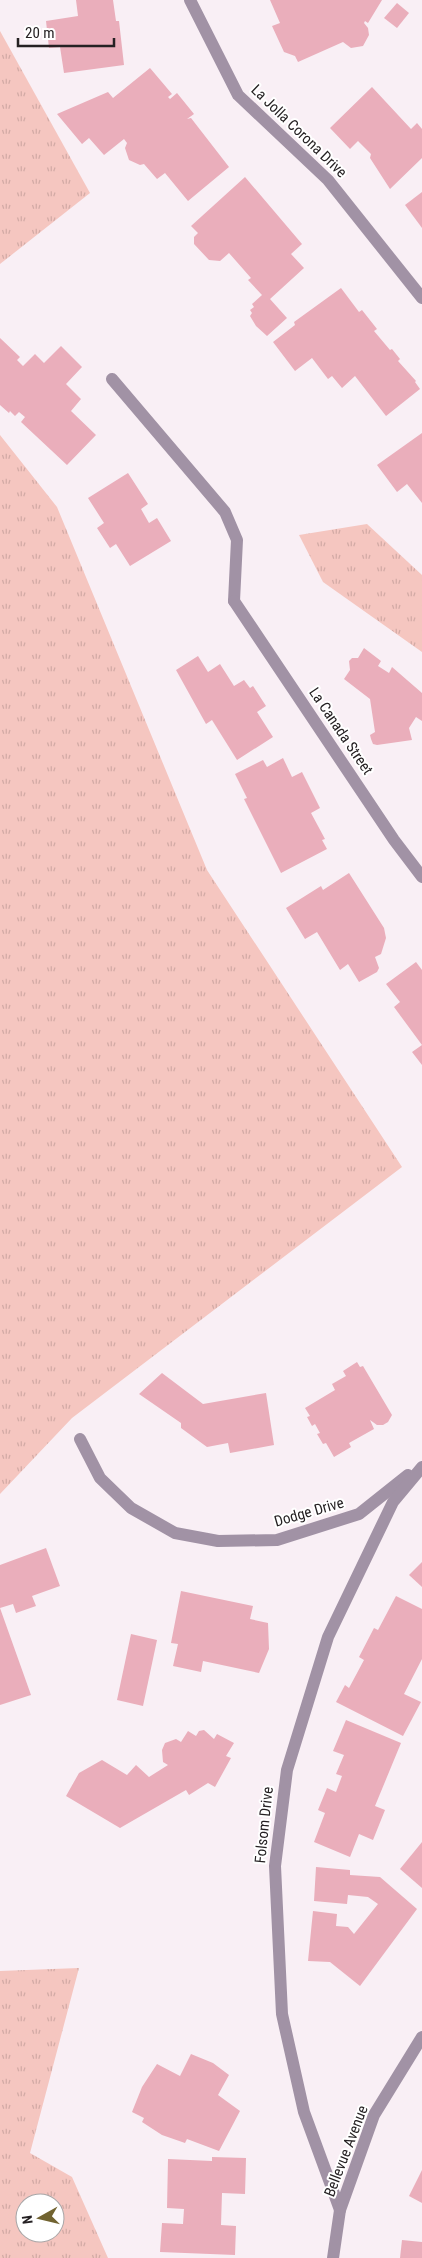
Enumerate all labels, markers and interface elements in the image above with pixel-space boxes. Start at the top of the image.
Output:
scale bar [18,15,114,47]
text: 20 m [25,24,55,42]
street label: La Jolla Corona Drive [247,81,351,181]
street label: La Canada Street [305,684,377,778]
street label: Dodge Drive [272,1494,346,1530]
street label: Folsom Drive [251,1786,277,1864]
street label: Bellevue Avenue [320,2103,372,2199]
north arrow [15,2193,65,2243]
text: N [19,2214,36,2225]

